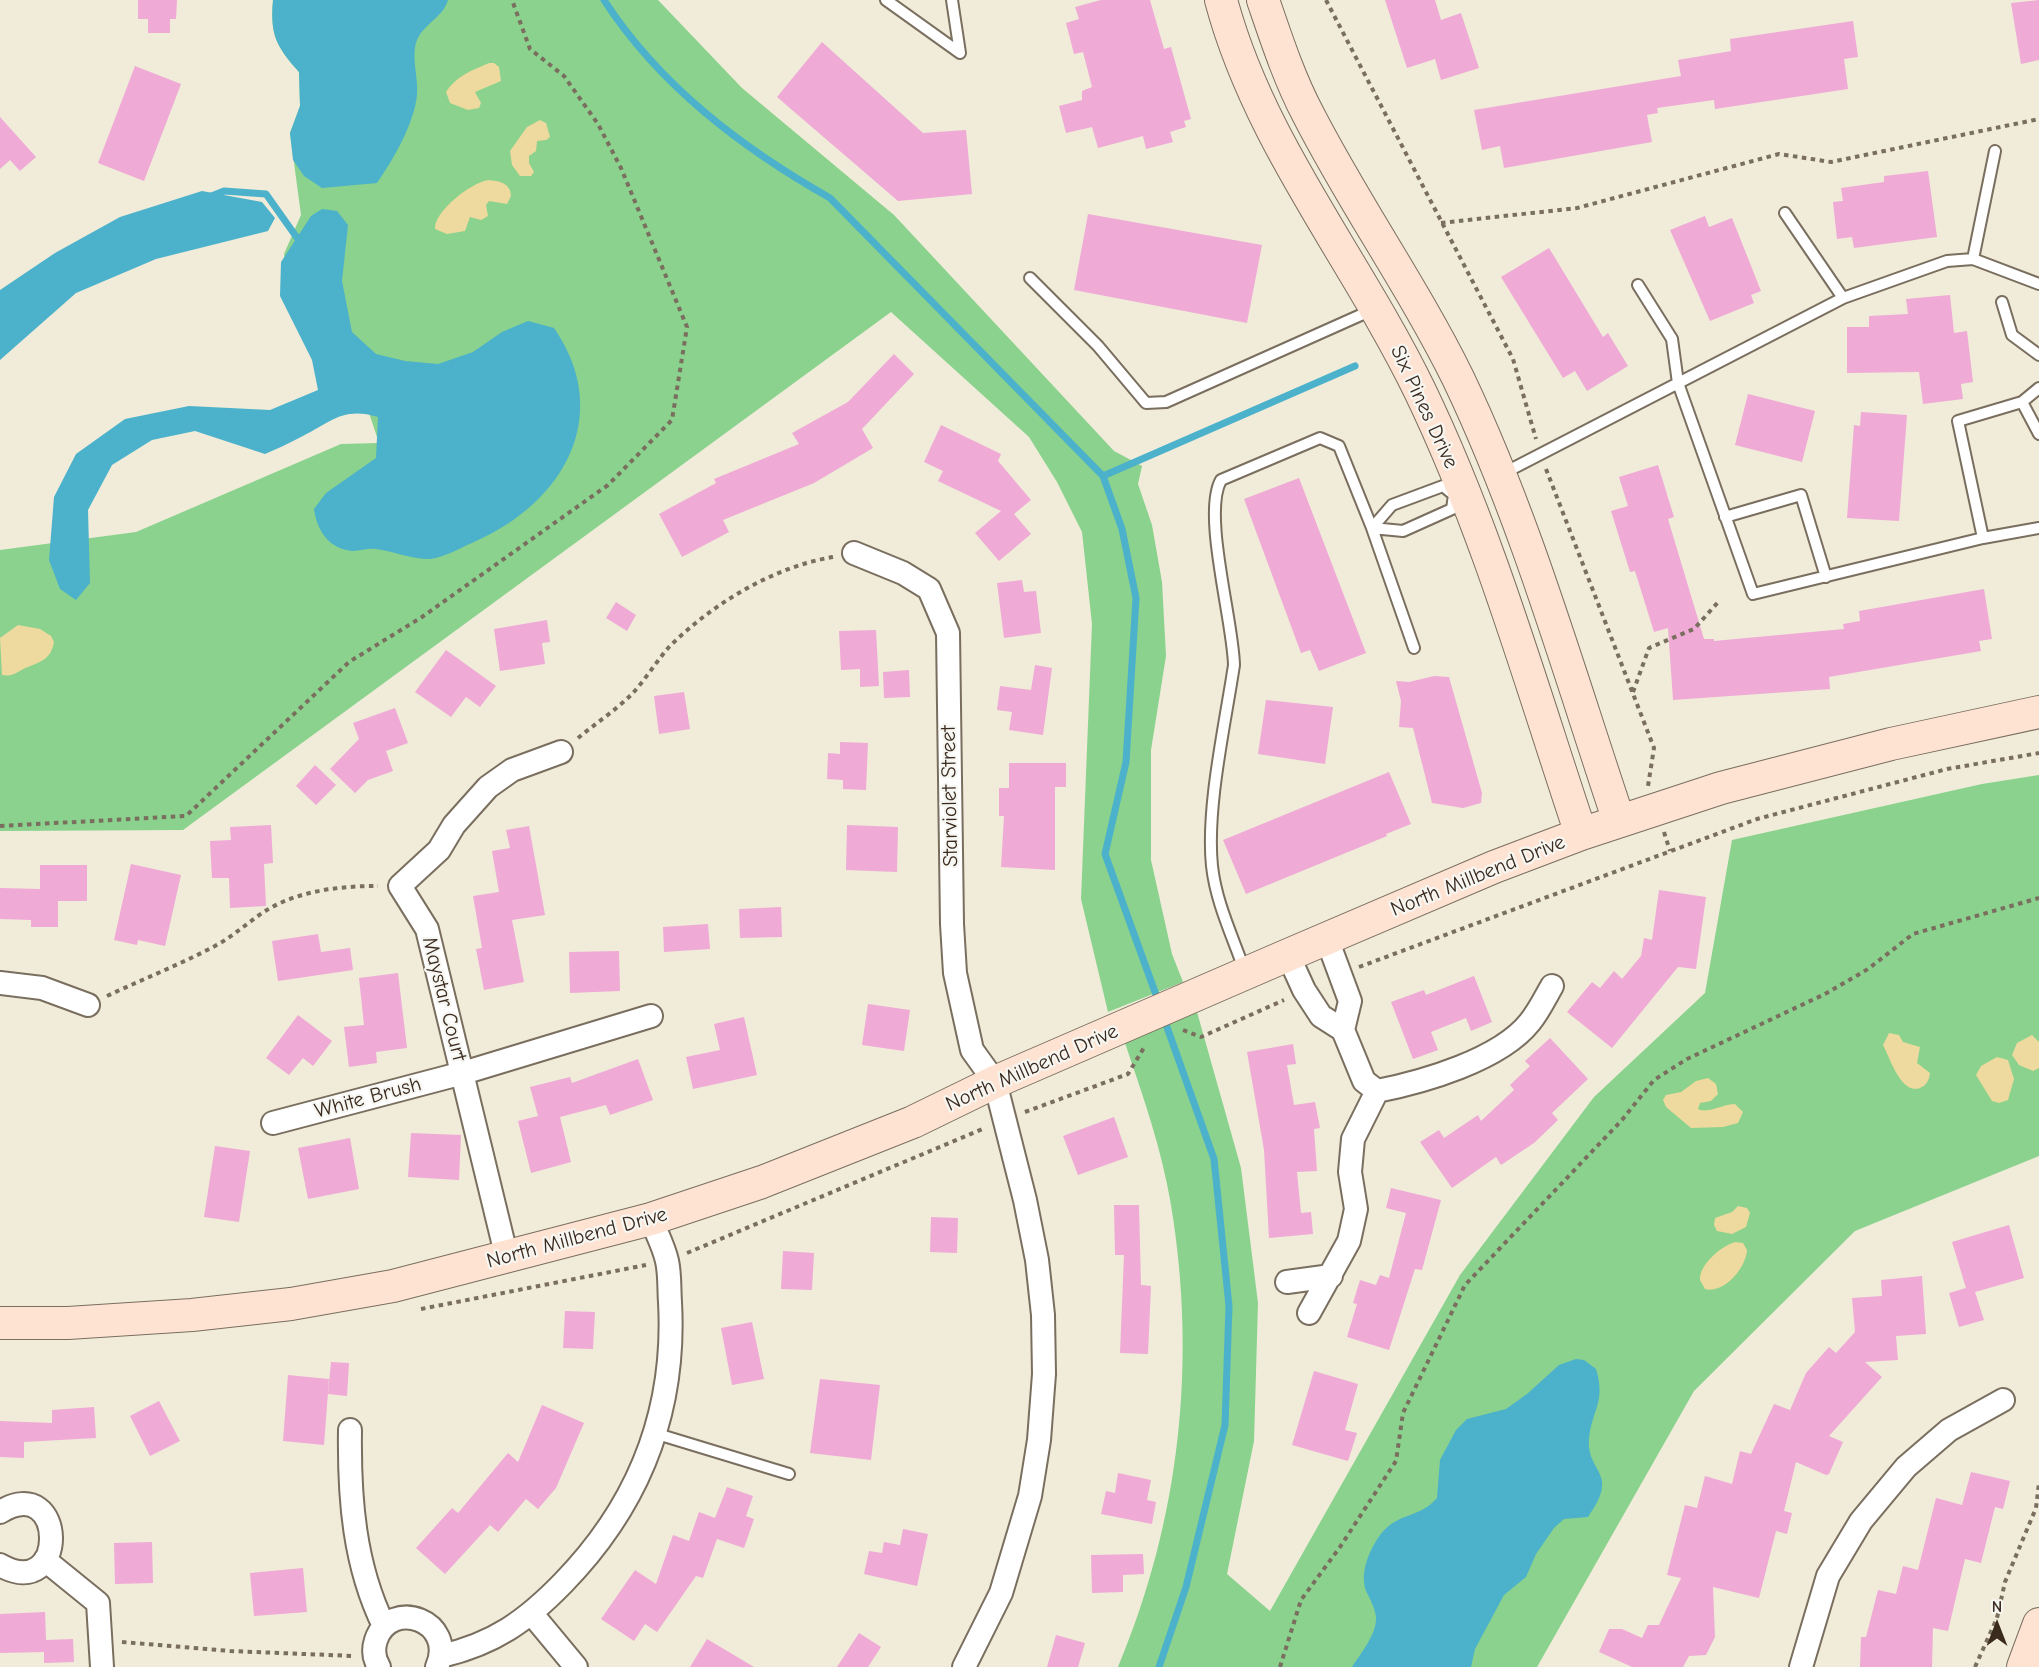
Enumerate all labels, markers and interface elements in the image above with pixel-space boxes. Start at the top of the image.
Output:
street label: Six Pines Drive [1384,341,1464,473]
street label: Starviolet Street [936,725,964,867]
street label: North Millbend Drive [1387,830,1569,922]
street label: Maystar Court [416,934,472,1064]
street label: North Millbend Drive [942,1019,1122,1117]
street label: White Brush [312,1072,424,1124]
street label: North Millbend Drive [484,1202,670,1274]
north arrow [1967,1595,2027,1655]
text: N [1992,1598,2002,1616]

